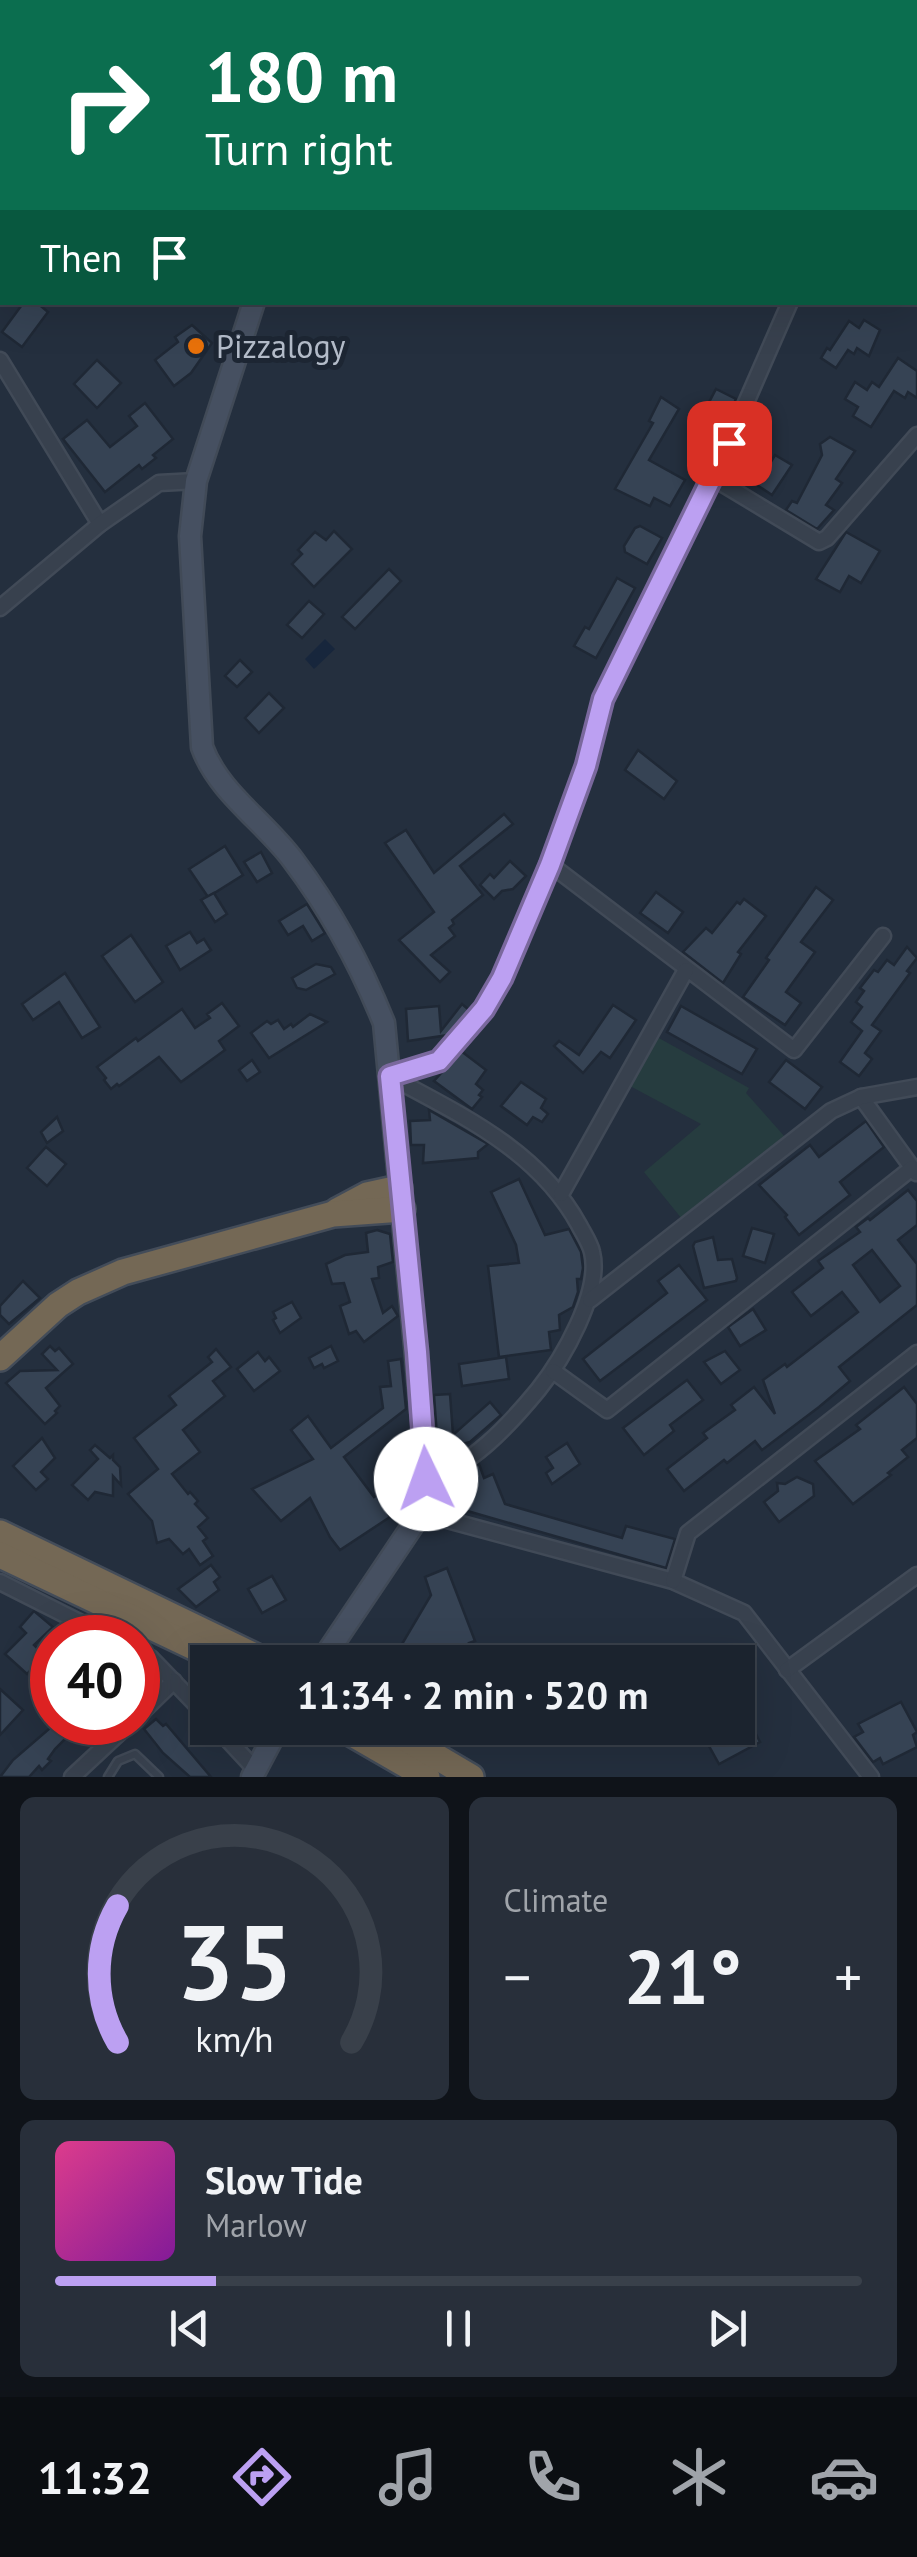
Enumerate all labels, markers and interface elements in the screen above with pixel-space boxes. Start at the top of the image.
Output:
text: 180 m [205,31,398,121]
icon: right [40,40,170,170]
text: Turn right [205,119,393,177]
icon: arrive [142,230,197,285]
text: Then [40,233,122,282]
place label: Pizzalogy [216,325,346,367]
marker: Pizzalogy [185,335,207,357]
pin [687,401,772,486]
icon: arrive [702,416,757,471]
position arrow [374,1427,478,1531]
speed limit sign: 40 [30,1615,160,1745]
text: 11:34 · 2 min · 520 m [297,1670,648,1719]
text: Climate [504,1879,608,1921]
text: 35 [175,1894,293,2029]
text: 21° [624,1928,742,2025]
text: − [504,1941,531,2012]
text: + [834,1941,862,2012]
text: km/h [195,2016,273,2062]
text: Slow Tide [205,2155,363,2204]
text: Marlow [205,2204,307,2246]
icon: previous [162,2301,217,2356]
icon: pause [431,2301,486,2356]
icon: next [700,2301,755,2356]
icon: directions [227,2442,297,2512]
icon: music [373,2442,443,2512]
icon: phone [518,2442,588,2512]
icon: climate [664,2442,734,2512]
icon: car [809,2442,879,2512]
text: 11:32 [38,2448,152,2506]

